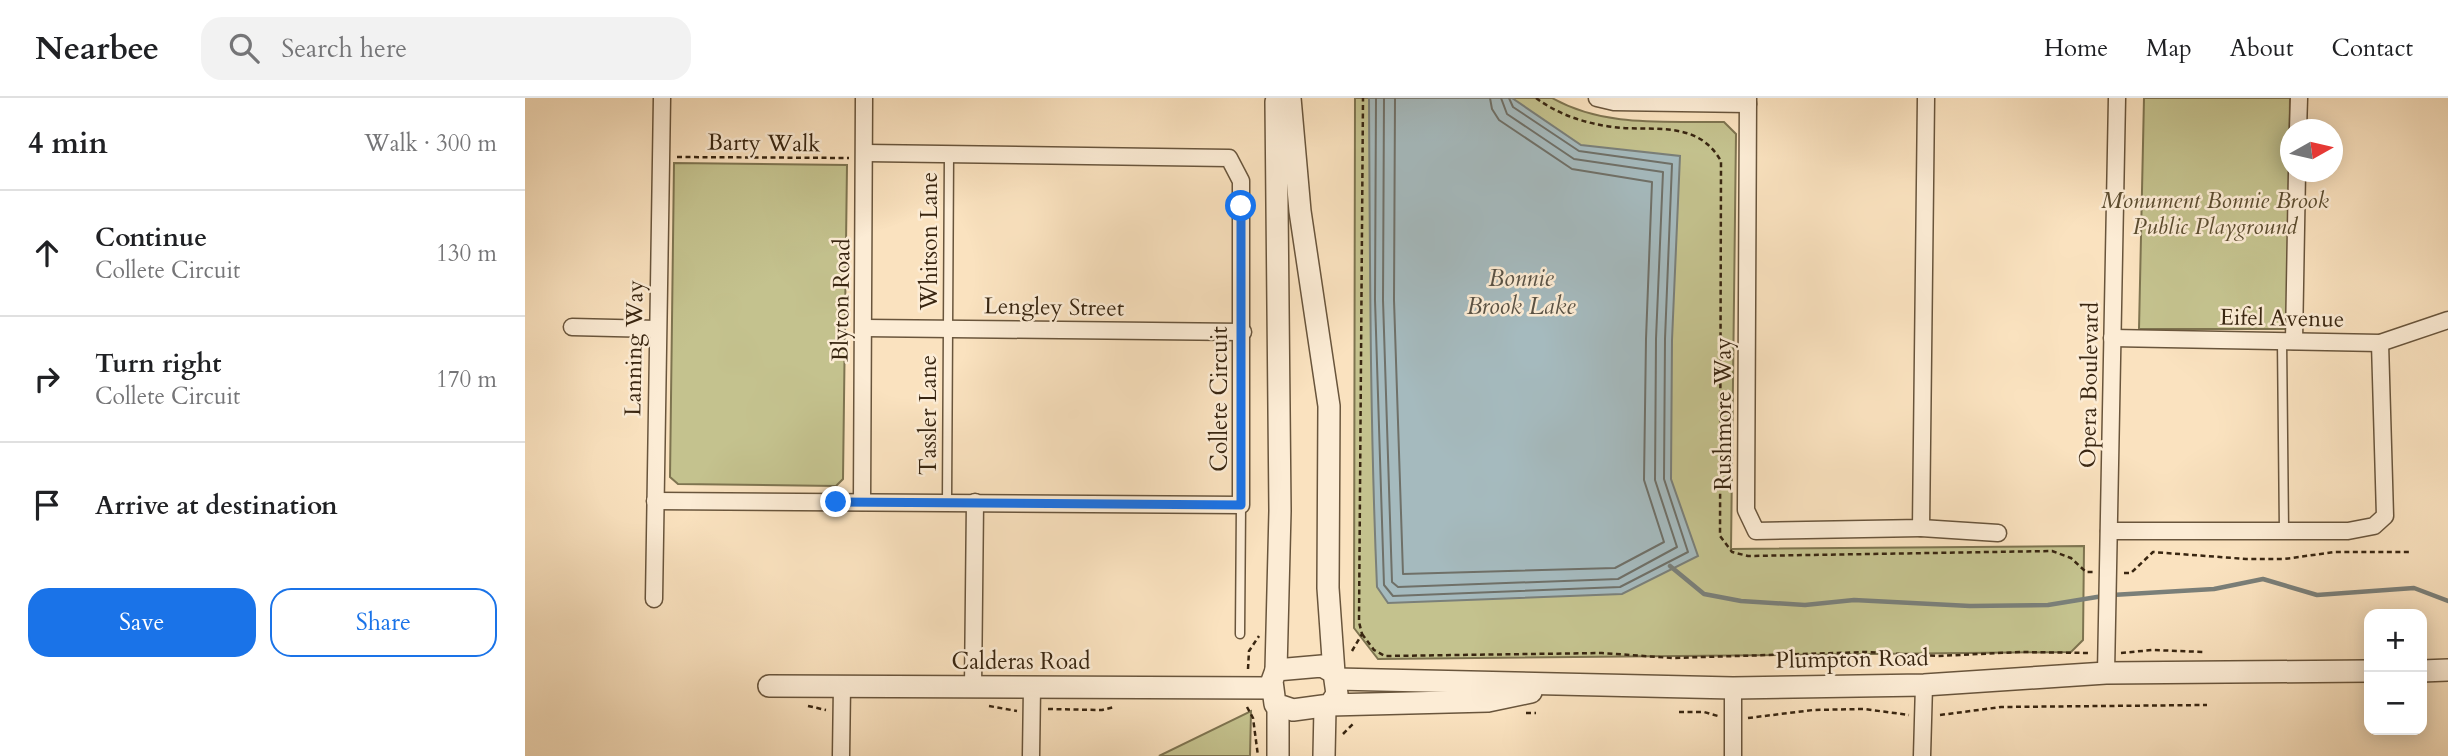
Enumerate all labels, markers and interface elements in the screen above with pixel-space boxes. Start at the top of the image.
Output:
search box [201,17,691,80]
text: Nearbee [35,26,159,71]
icon: search [225,29,263,67]
text: Search here [281,31,407,66]
text: Home [2044,32,2108,65]
text: Map [2146,32,2192,65]
text: About [2230,32,2294,65]
text: Contact [2332,32,2413,65]
north arrow [2280,119,2343,182]
text: 4 min [28,123,108,164]
street label: Barty Walk [707,127,821,159]
text: Walk · 300 m [364,128,497,159]
street label: Whitson Lane [914,172,945,311]
park label: Monument Bonnie Brook Public Playground [2101,185,2330,242]
route start [1225,190,1256,221]
text: Continue [95,220,207,255]
icon: ahead [28,234,66,272]
street label: Blyton Road [824,237,858,362]
text: 130 m [436,238,497,269]
text: Collete Circuit [95,255,240,286]
water label: Bonnie Brook Lake [1466,262,1576,323]
street label: Lanning Way [617,280,651,416]
street label: Lengley Street [984,290,1124,324]
street label: Opera Boulevard [2072,301,2106,468]
street label: Eifel Avenue [2219,301,2345,335]
street label: Collete Circuit [1204,326,1235,472]
street label: Rushmore Way [1708,337,1739,491]
text: Turn right [95,346,222,381]
street label: Tassler Lane [913,355,944,475]
icon: right [28,360,66,398]
text: 170 m [436,364,497,395]
text: Collete Circuit [95,381,240,412]
icon: arrive [28,486,66,524]
route end [820,486,851,517]
text: Arrive at destination [95,488,338,523]
button: Save [28,588,256,657]
button: Share [270,588,497,657]
map controls [2364,609,2427,735]
button: + [2364,609,2427,672]
street label: Plumpton Road [1775,642,1930,676]
street label: Calderas Road [952,646,1091,677]
button: − [2364,672,2427,735]

